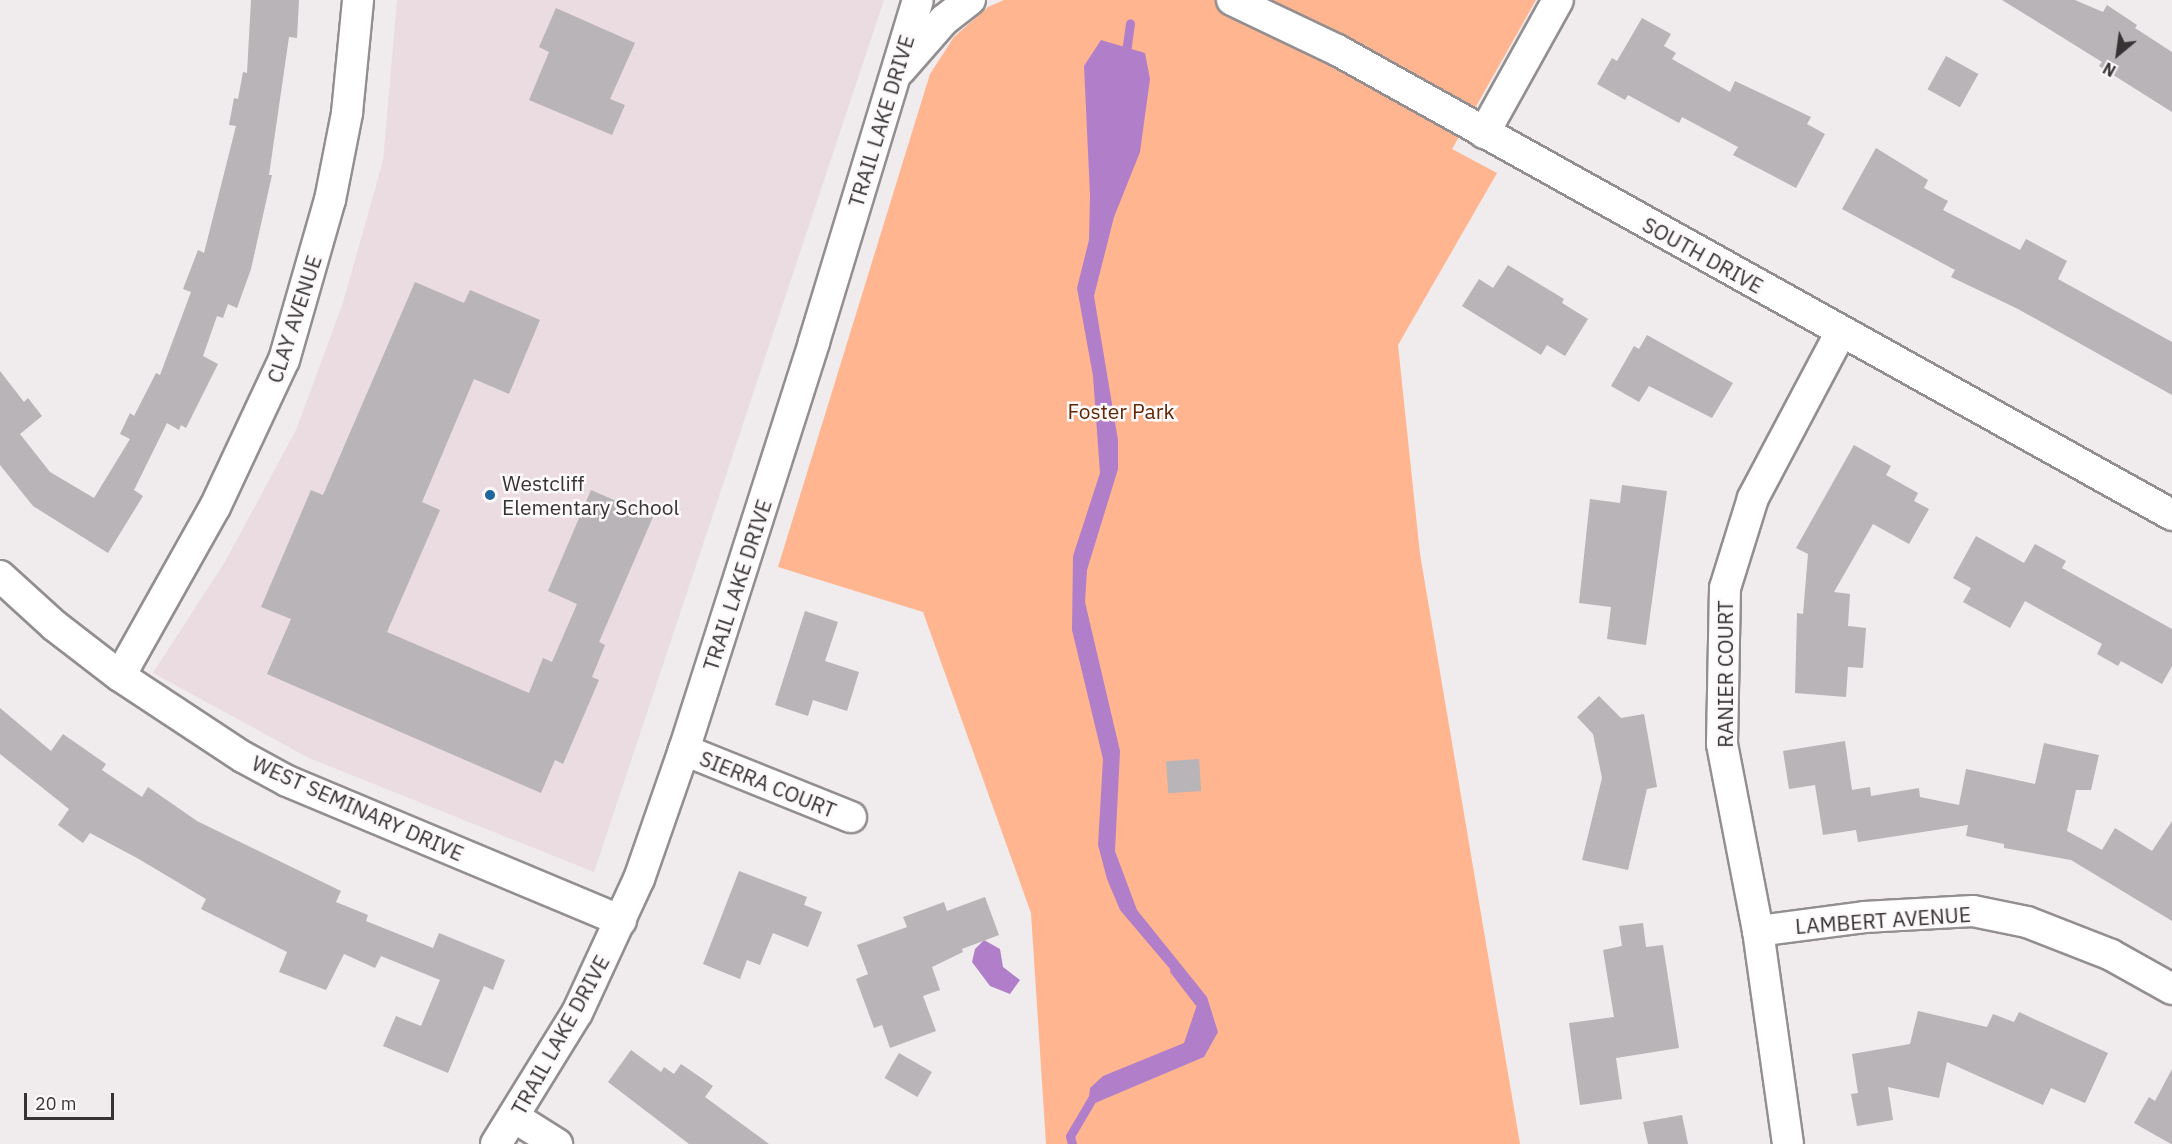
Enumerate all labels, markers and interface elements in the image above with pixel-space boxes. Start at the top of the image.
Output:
north arrow [2088,24,2148,84]
street label: TRAIL LAKE DRIVE [843,32,919,210]
text: N [2099,58,2119,81]
street label: SOUTH DRIVE [1638,211,1768,299]
street label: CLAY AVENUE [262,252,326,386]
park label: Foster Park [1067,398,1175,424]
place label: Westcliff Elementary School [502,470,679,520]
marker: Westcliff Elementary School [483,488,497,502]
street label: TRAIL LAKE DRIVE [697,496,777,674]
street label: RANIER COURT [1712,600,1738,748]
street label: SIERRA COURT [696,745,840,823]
street label: WEST SEMINARY DRIVE [248,750,468,866]
street label: LAMBERT AVENUE [1794,901,1972,939]
street label: TRAIL LAKE DRIVE [506,951,614,1119]
scale bar [27,1081,117,1119]
text: 20 m [35,1092,77,1115]

